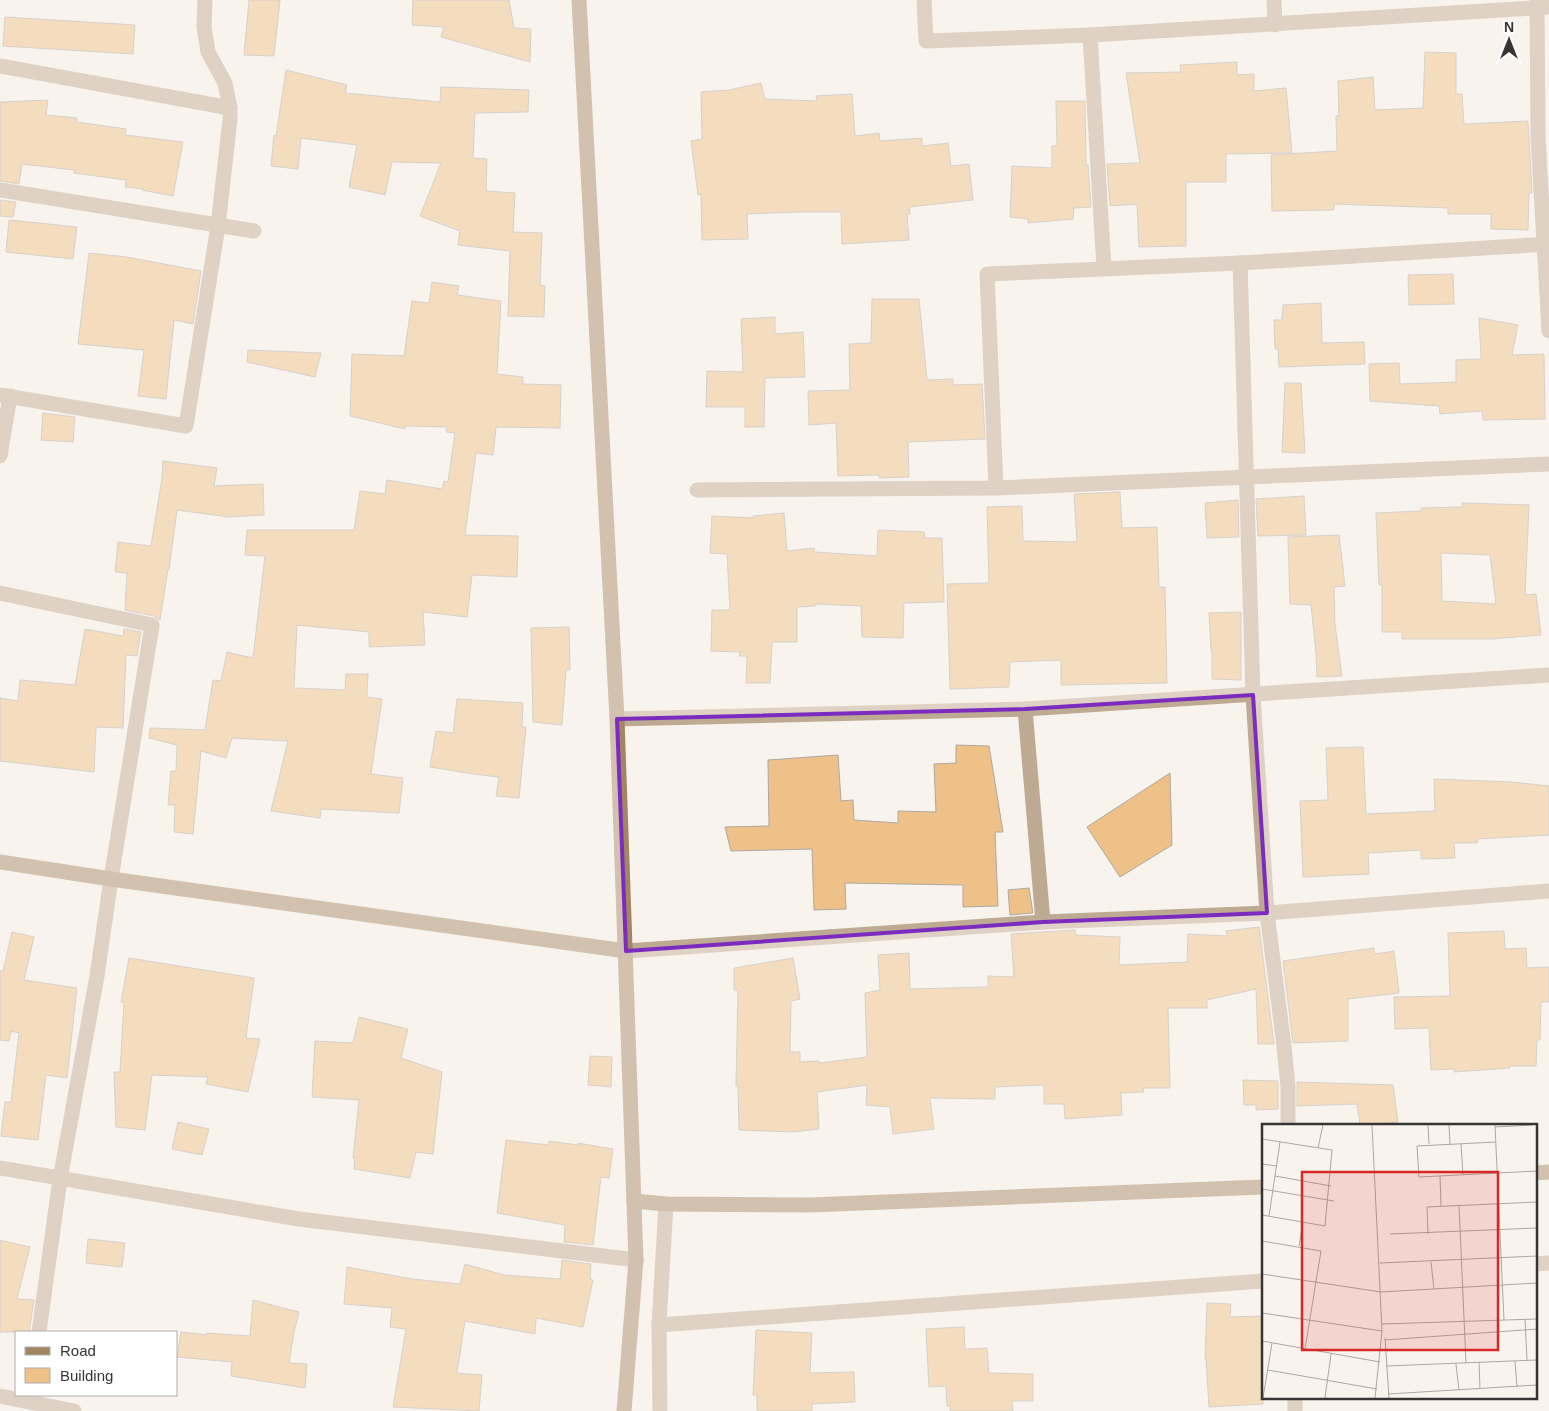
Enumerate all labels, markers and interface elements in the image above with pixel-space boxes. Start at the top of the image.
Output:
north arrow [1484,15,1534,65]
text: N [1504,19,1514,35]
inset map [1262,1124,1536,1398]
legend [15,1331,178,1396]
text: Road [60,1342,96,1359]
text: Building [60,1367,113,1384]

